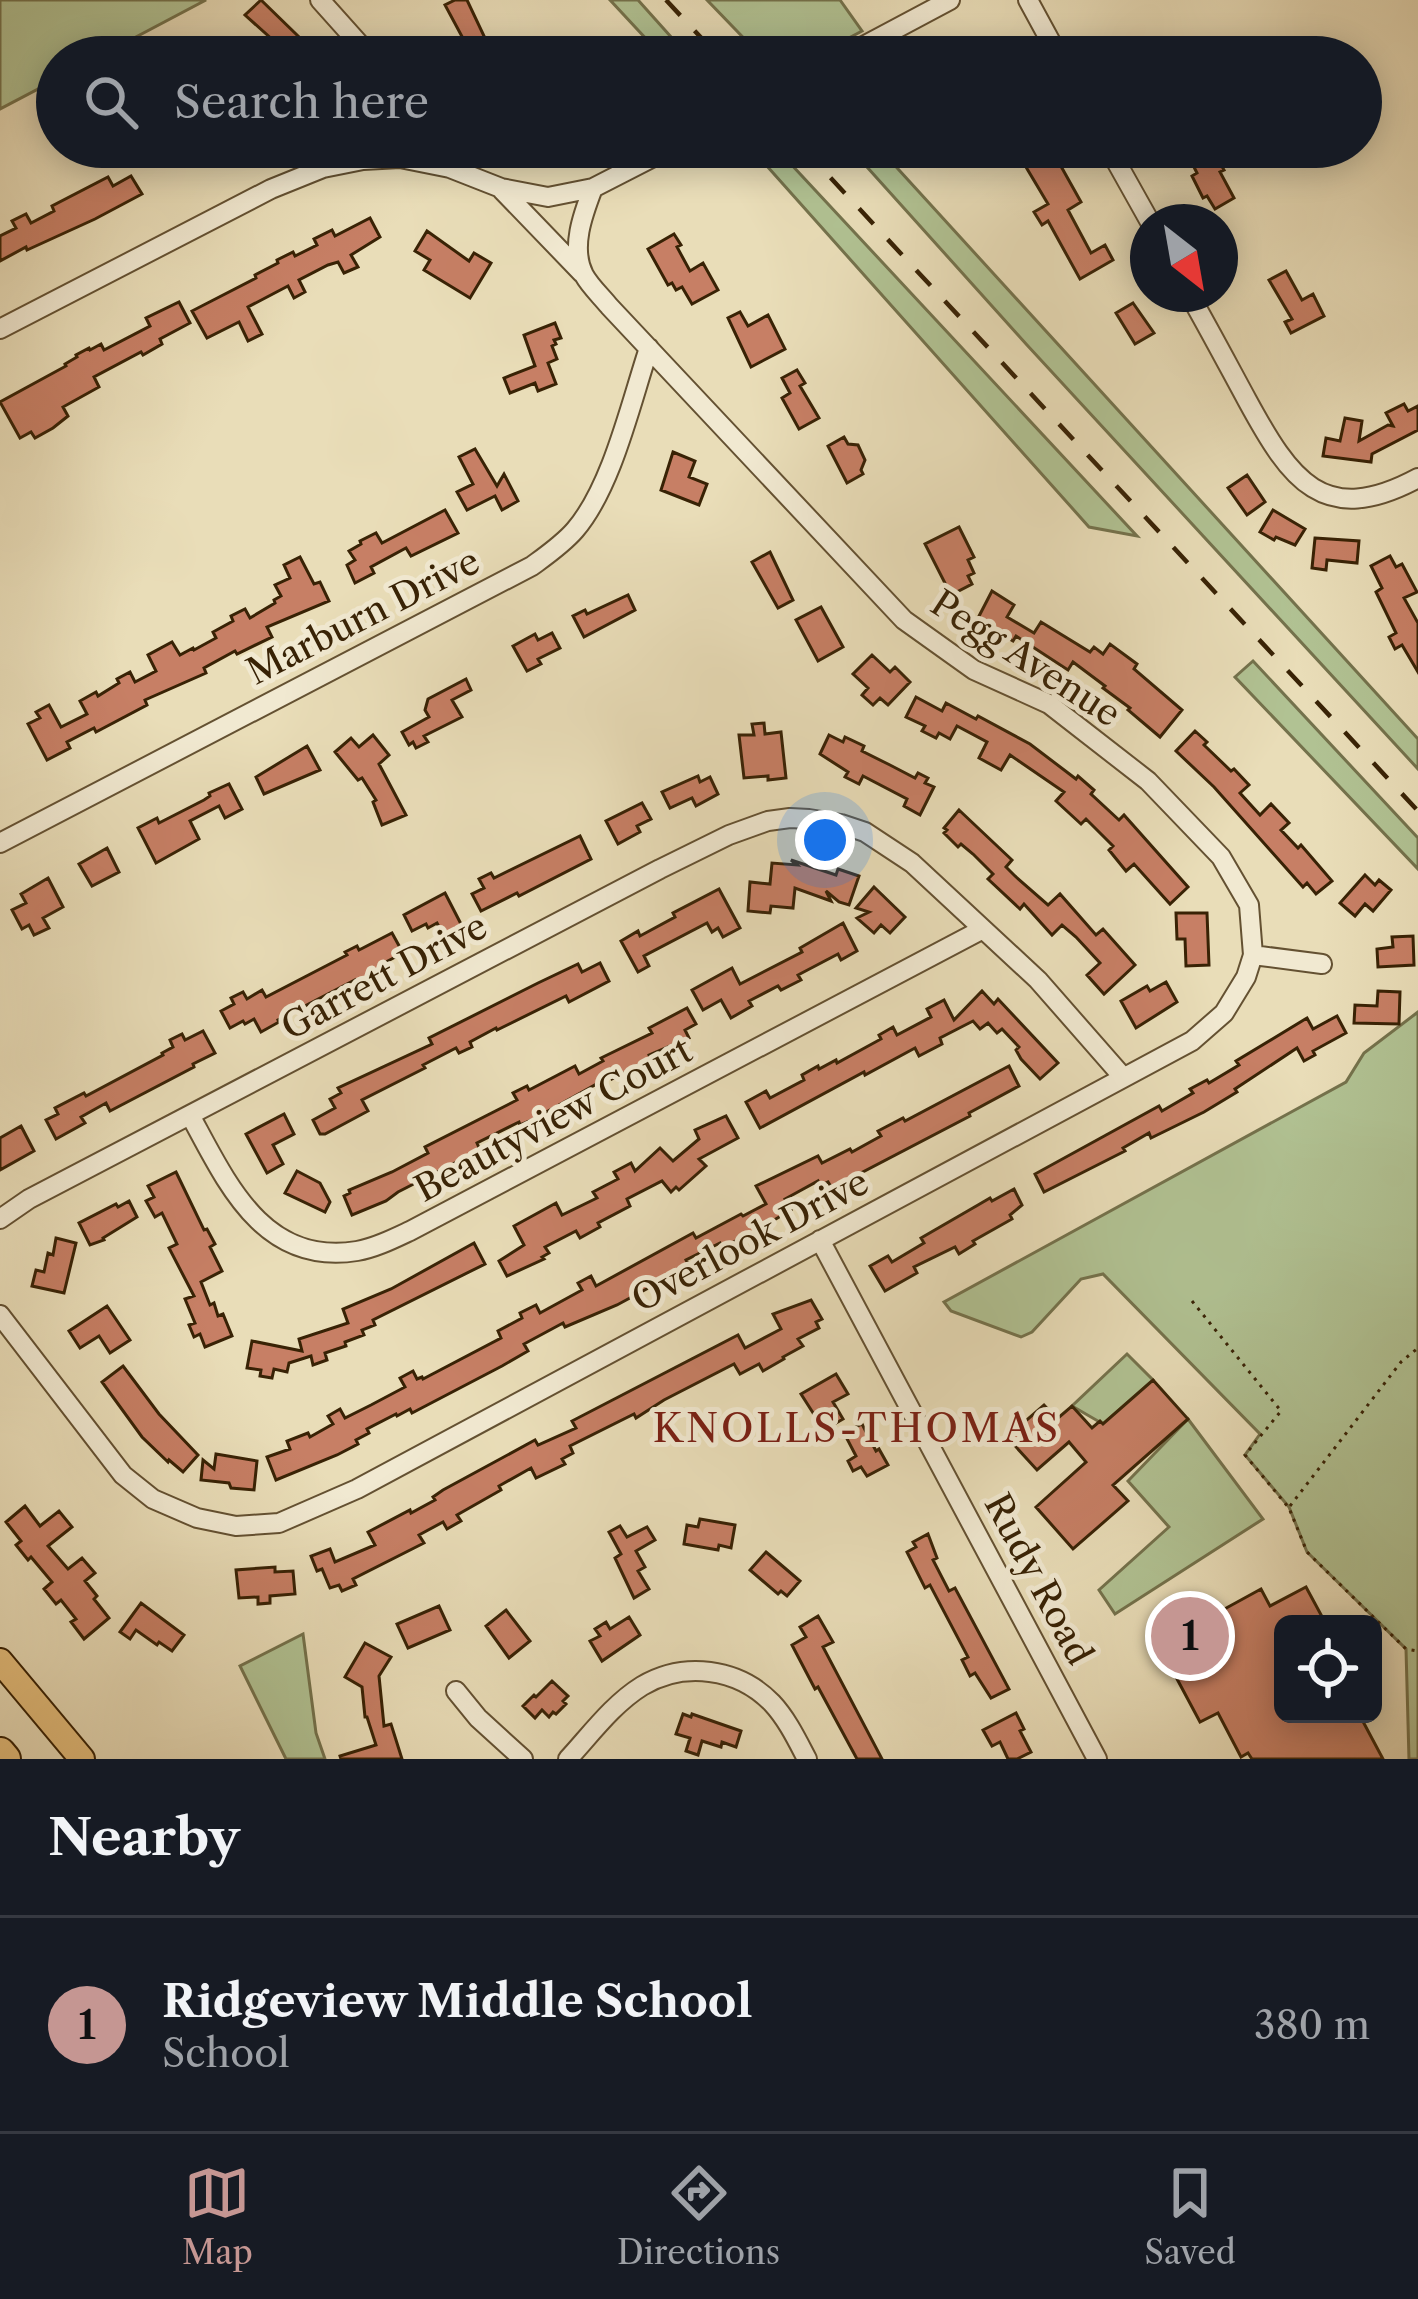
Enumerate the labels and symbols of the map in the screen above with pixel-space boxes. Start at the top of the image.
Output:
north arrow [1130,204,1238,312]
street label: Marburn Drive [239,539,487,693]
street label: Pegg Avenue [923,580,1129,736]
your location [795,810,855,870]
street label: Garrett Drive [274,903,494,1049]
street label: Beautyview Court [407,1027,699,1211]
street label: Overlook Drive [624,1159,876,1321]
district label: KNOLLS-THOMAS [653,1404,1061,1452]
street label: Rudy Road [976,1486,1103,1672]
pin: 1 [1151,1591,1229,1681]

